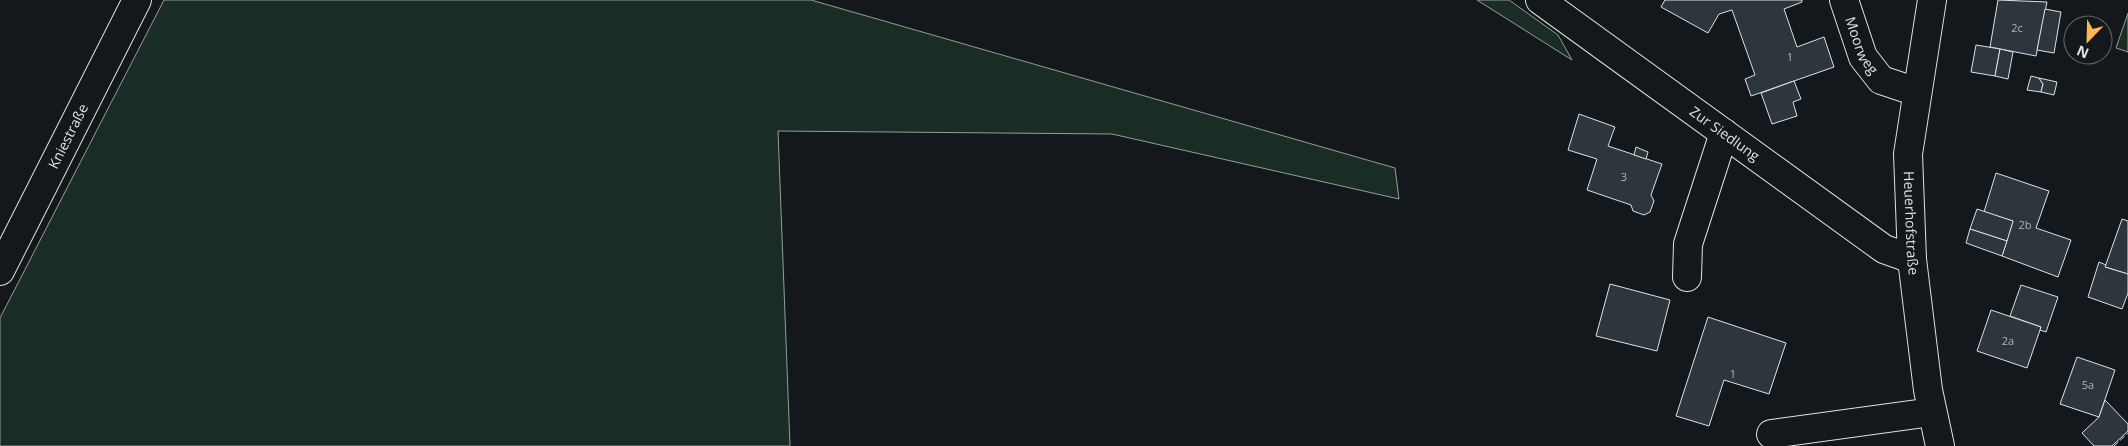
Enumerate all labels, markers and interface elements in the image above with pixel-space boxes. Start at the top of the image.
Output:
street label: Moorweg [1841,14,1883,78]
north arrow [2063,15,2113,65]
house number: 2c [2011,20,2023,35]
text: N [2074,41,2092,63]
house number: 1 [1787,49,1793,64]
street label: Kniestraße [43,100,92,172]
street label: Zur Siedlung [1686,102,1764,165]
house number: 3 [1621,169,1627,184]
street label: Heuerhofstraße [1900,171,1924,276]
house number: 2b [2018,217,2032,232]
house number: 2a [2002,333,2014,348]
house number: 1 [1730,366,1736,381]
house number: 5a [2082,377,2094,392]

